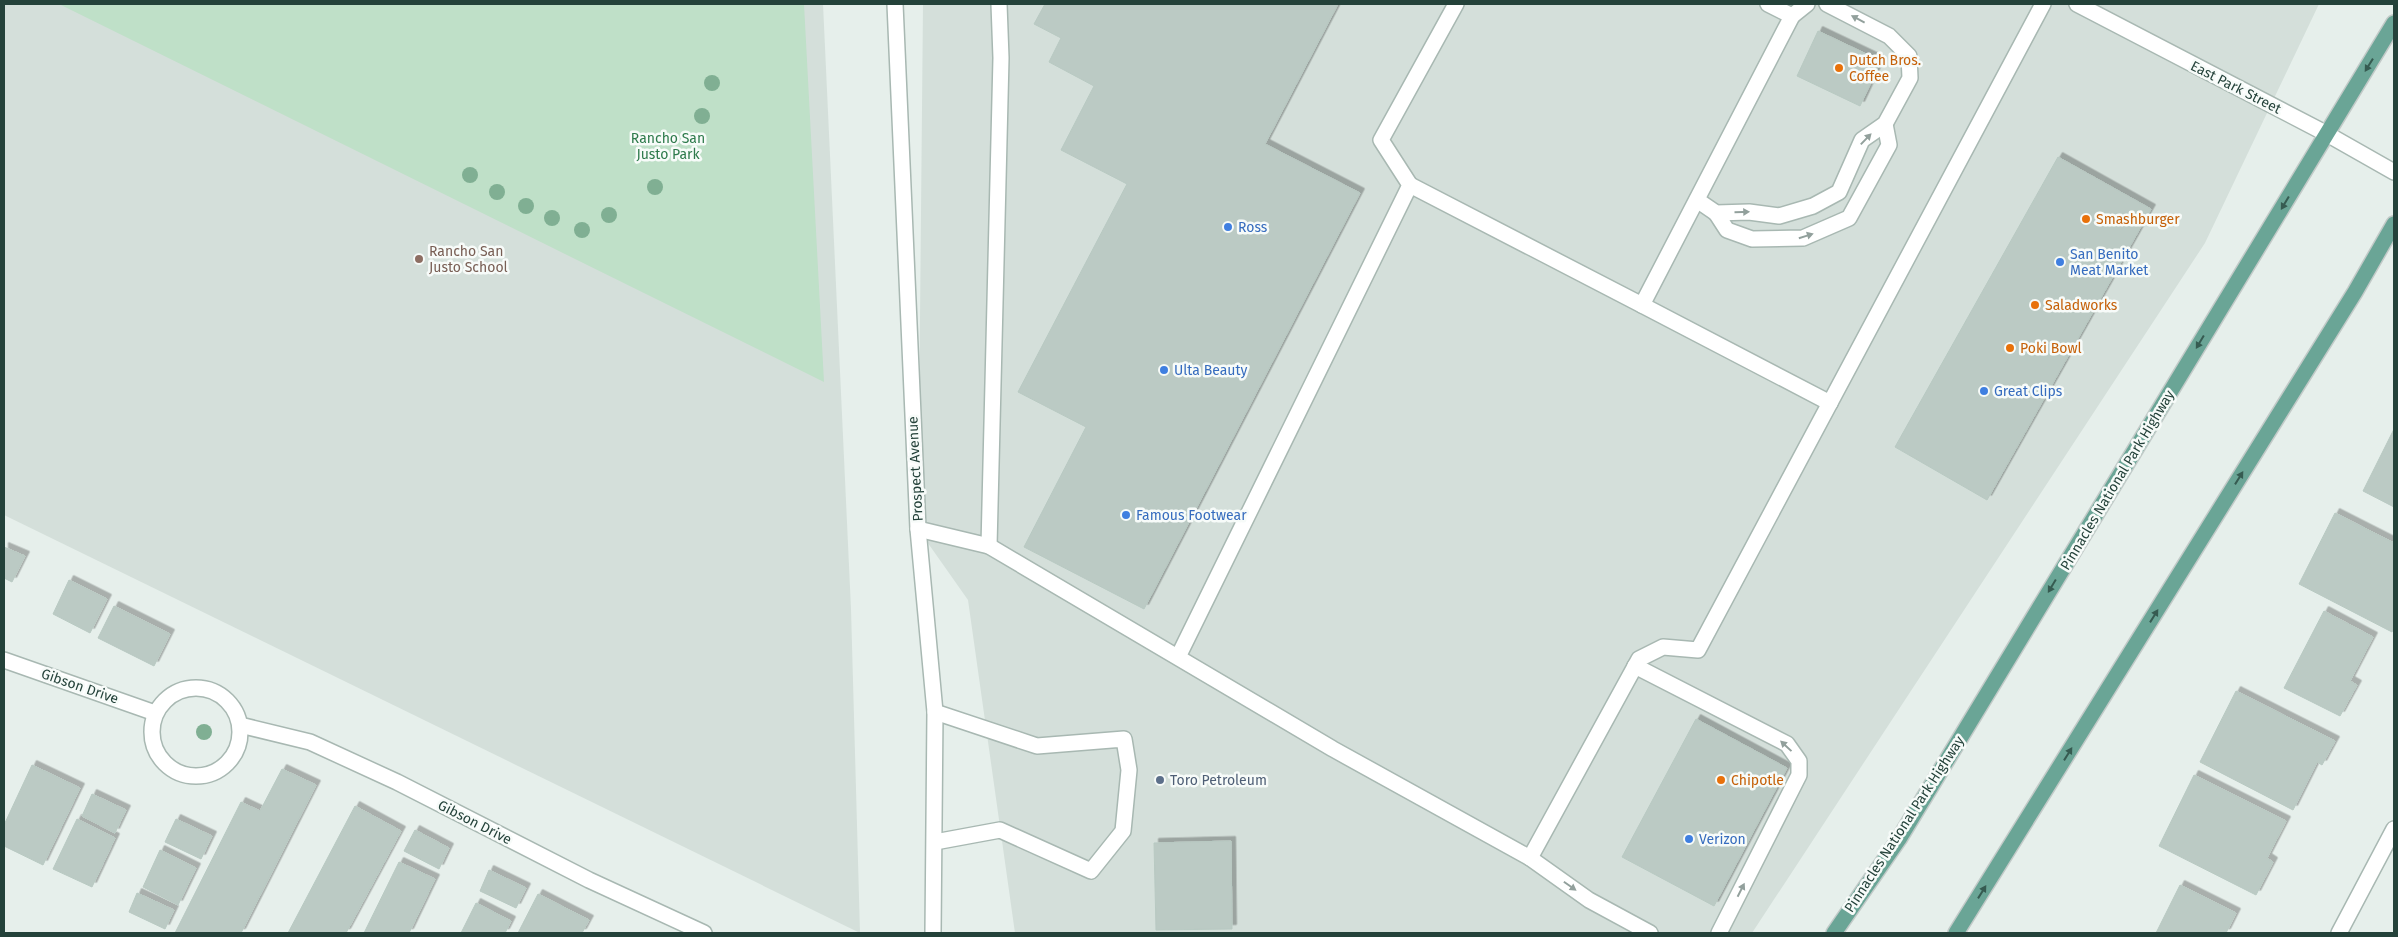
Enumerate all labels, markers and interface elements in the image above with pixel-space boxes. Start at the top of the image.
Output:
one-way arrow [1850,15,1865,23]
place label: Dutch Bros. Coffee [1849,52,1921,85]
street label: East Park Street [2188,57,2285,118]
one-way arrow [2365,58,2374,71]
marker: Dutch Bros. Coffee [1833,62,1845,74]
park label: Rancho San Justo Park [631,130,705,163]
one-way arrow [1860,133,1872,145]
one-way arrow [2280,197,2289,210]
one-way arrow [1734,208,1750,216]
place label: Smashburger [2096,211,2180,228]
marker: Smashburger [2080,213,2092,225]
place label: Ross [1238,219,1268,236]
marker: Ross [1222,221,1234,233]
one-way arrow [1799,232,1814,240]
place label: Rancho San Justo School [429,243,508,276]
place label: San Benito Meat Market [2070,246,2149,279]
marker: Rancho San Justo School [413,253,425,265]
marker: San Benito Meat Market [2054,256,2066,268]
place label: Saladworks [2045,297,2118,314]
marker: Saladworks [2029,299,2041,311]
one-way arrow [2196,336,2205,349]
place label: Poki Bowl [2020,340,2082,357]
marker: Poki Bowl [2004,342,2016,354]
place label: Ulta Beauty [1174,362,1247,379]
marker: Ulta Beauty [1158,364,1170,376]
place label: Great Clips [1994,383,2063,400]
marker: Great Clips [1978,385,1990,397]
street label: Pinnacles National Park Highway [2057,387,2178,573]
street label: Prospect Avenue [904,416,927,522]
one-way arrow [2235,471,2244,484]
place label: Famous Footwear [1136,507,1247,524]
marker: Famous Footwear [1120,509,1132,521]
one-way arrow [2048,579,2057,592]
one-way arrow [2149,609,2158,622]
street label: Gibson Drive [39,665,121,708]
street label: Pinnacles National Park Highway [1841,733,1968,916]
one-way arrow [1780,741,1792,752]
one-way arrow [2063,747,2072,760]
place label: Toro Petroleum [1170,772,1267,789]
place label: Chipotle [1731,772,1784,789]
marker: Toro Petroleum [1154,774,1166,786]
marker: Chipotle [1715,774,1727,786]
street label: Gibson Drive [435,797,515,848]
place label: Verizon [1699,831,1746,848]
marker: Verizon [1683,833,1695,845]
one-way arrow [1563,881,1576,891]
one-way arrow [1737,883,1745,897]
one-way arrow [1977,885,1987,898]

